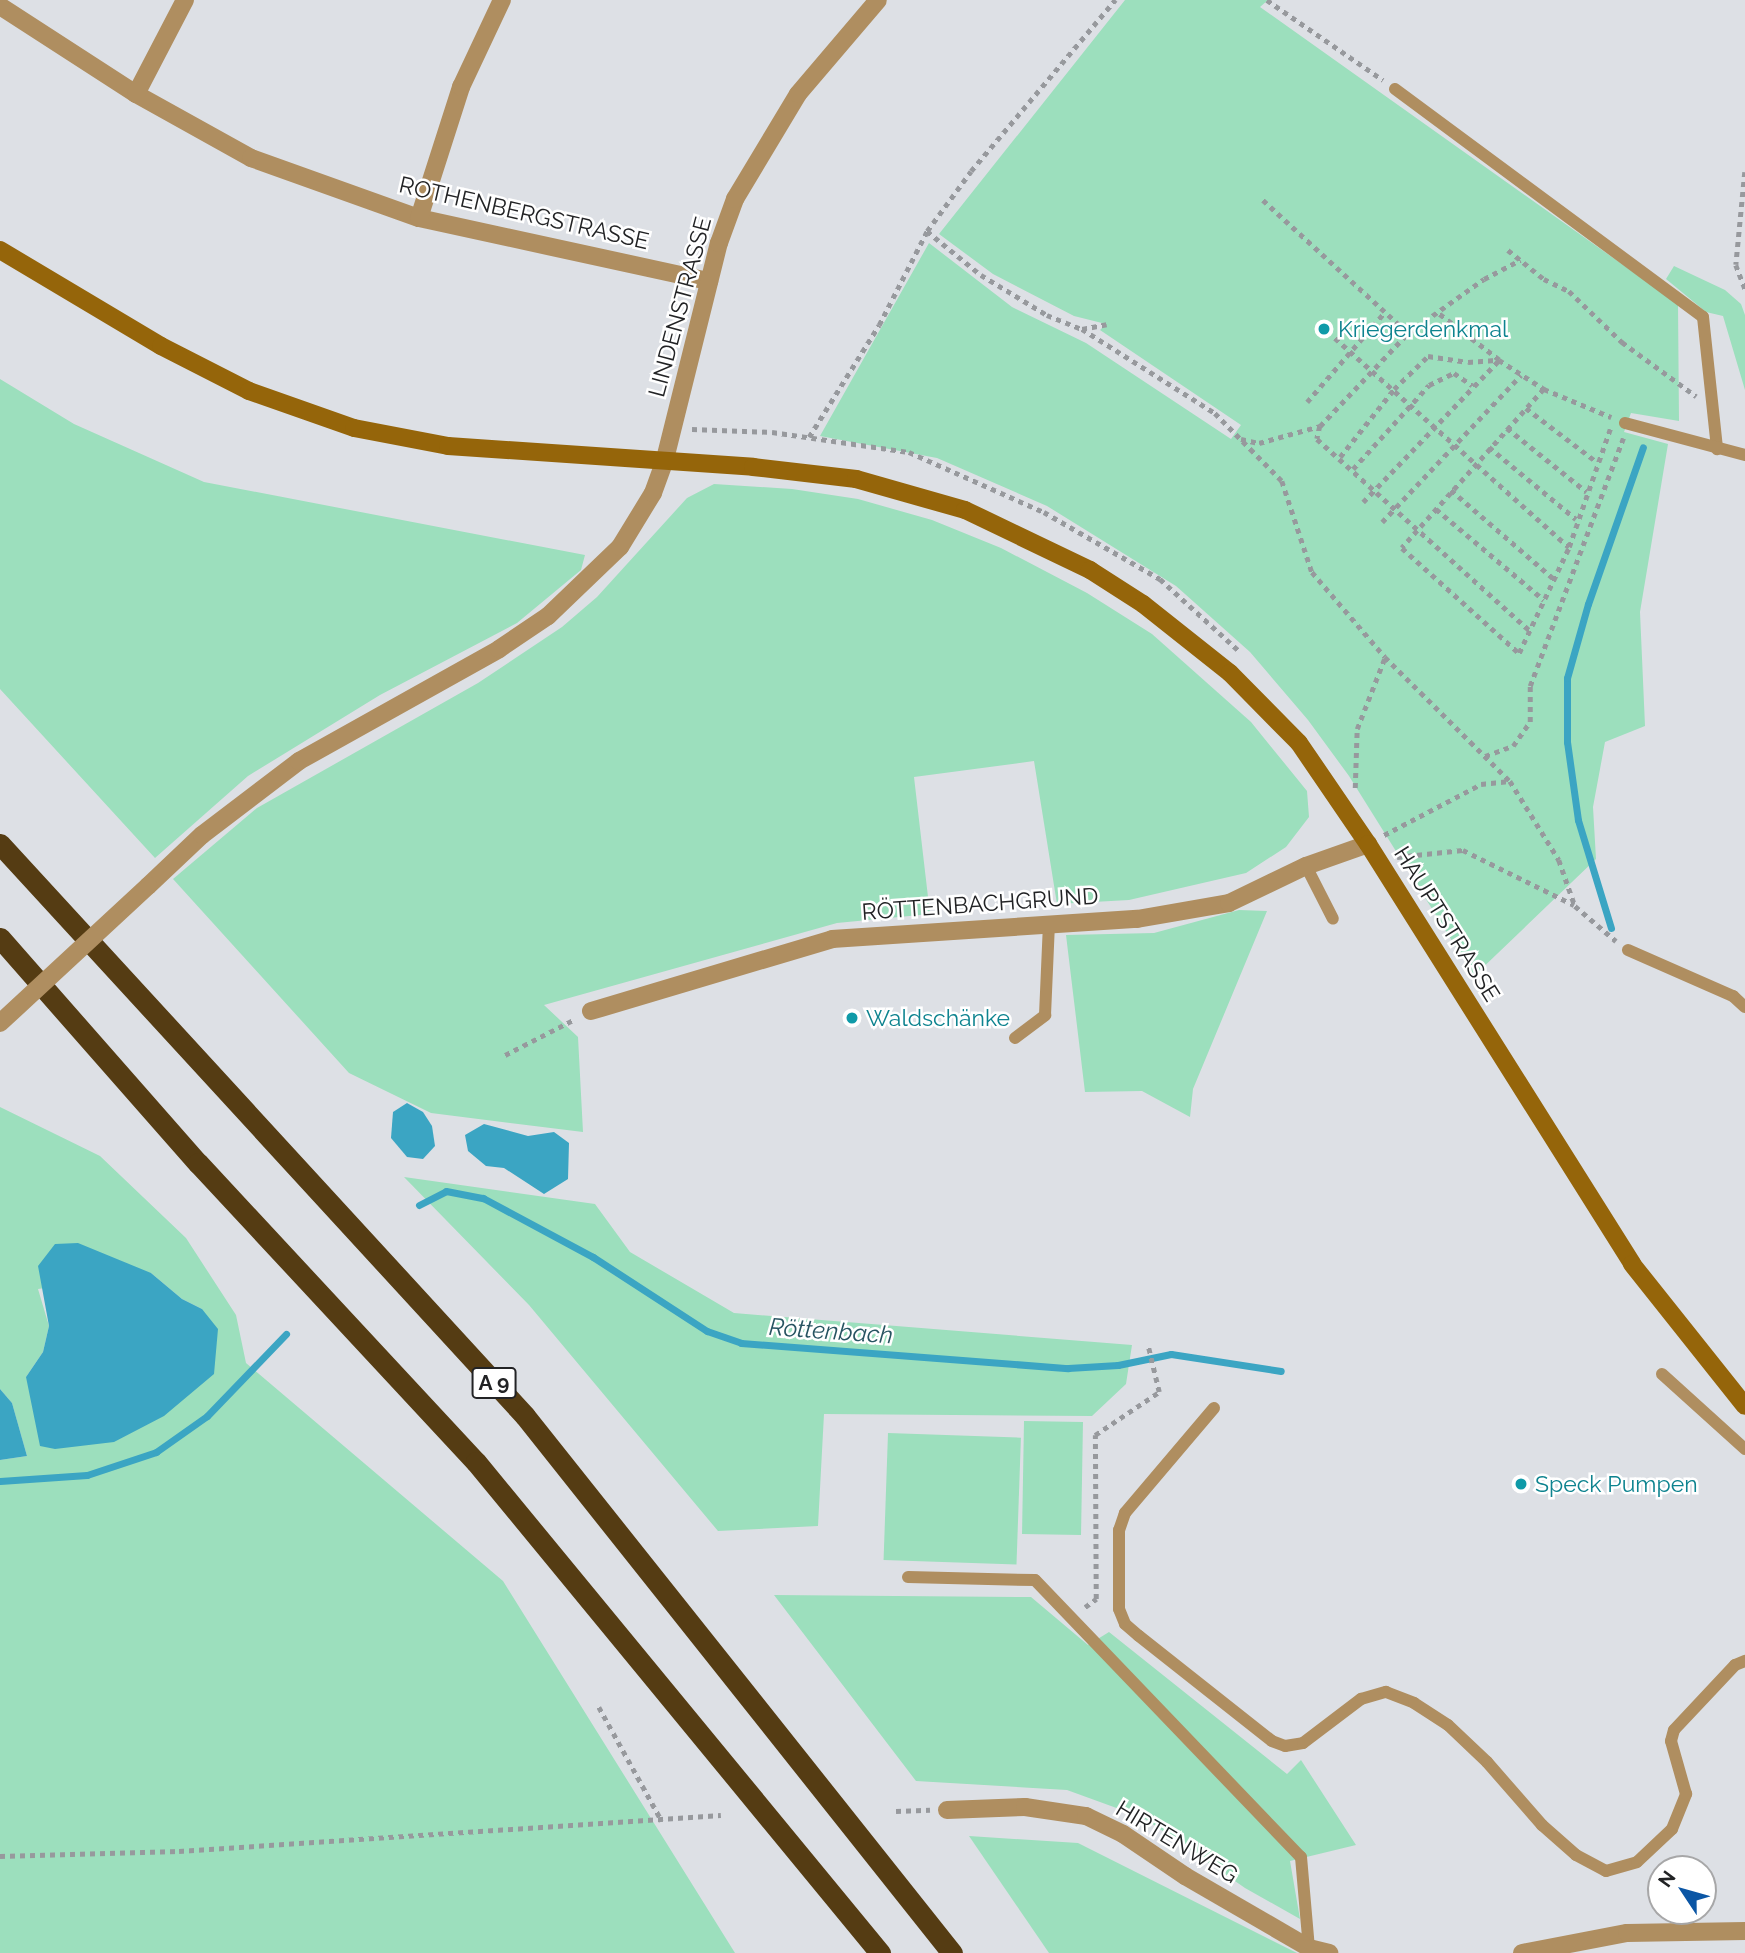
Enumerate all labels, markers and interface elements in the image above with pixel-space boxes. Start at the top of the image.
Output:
street label: ROTHENBERGSTRASSE [396,171,652,255]
street label: LINDENSTRASSE [643,214,717,400]
place label: Kriegerdenkmal [1338,315,1508,343]
marker: Kriegerdenkmal [1316,321,1332,337]
street label: HAUPTSTRASSE [1388,841,1506,1007]
street label: RÖTTENBACHGRUND [861,882,1099,926]
place label: Waldschänke [866,1004,1010,1032]
marker: Waldschänke [844,1010,860,1026]
water label: Röttenbach [768,1312,894,1350]
road number: A 9 [470,1366,518,1400]
place label: Speck Pumpen [1535,1470,1698,1498]
marker: Speck Pumpen [1513,1476,1529,1492]
street label: HIRTENWEG [1111,1795,1243,1889]
north arrow [1647,1855,1717,1925]
text: N [1653,1867,1680,1891]

